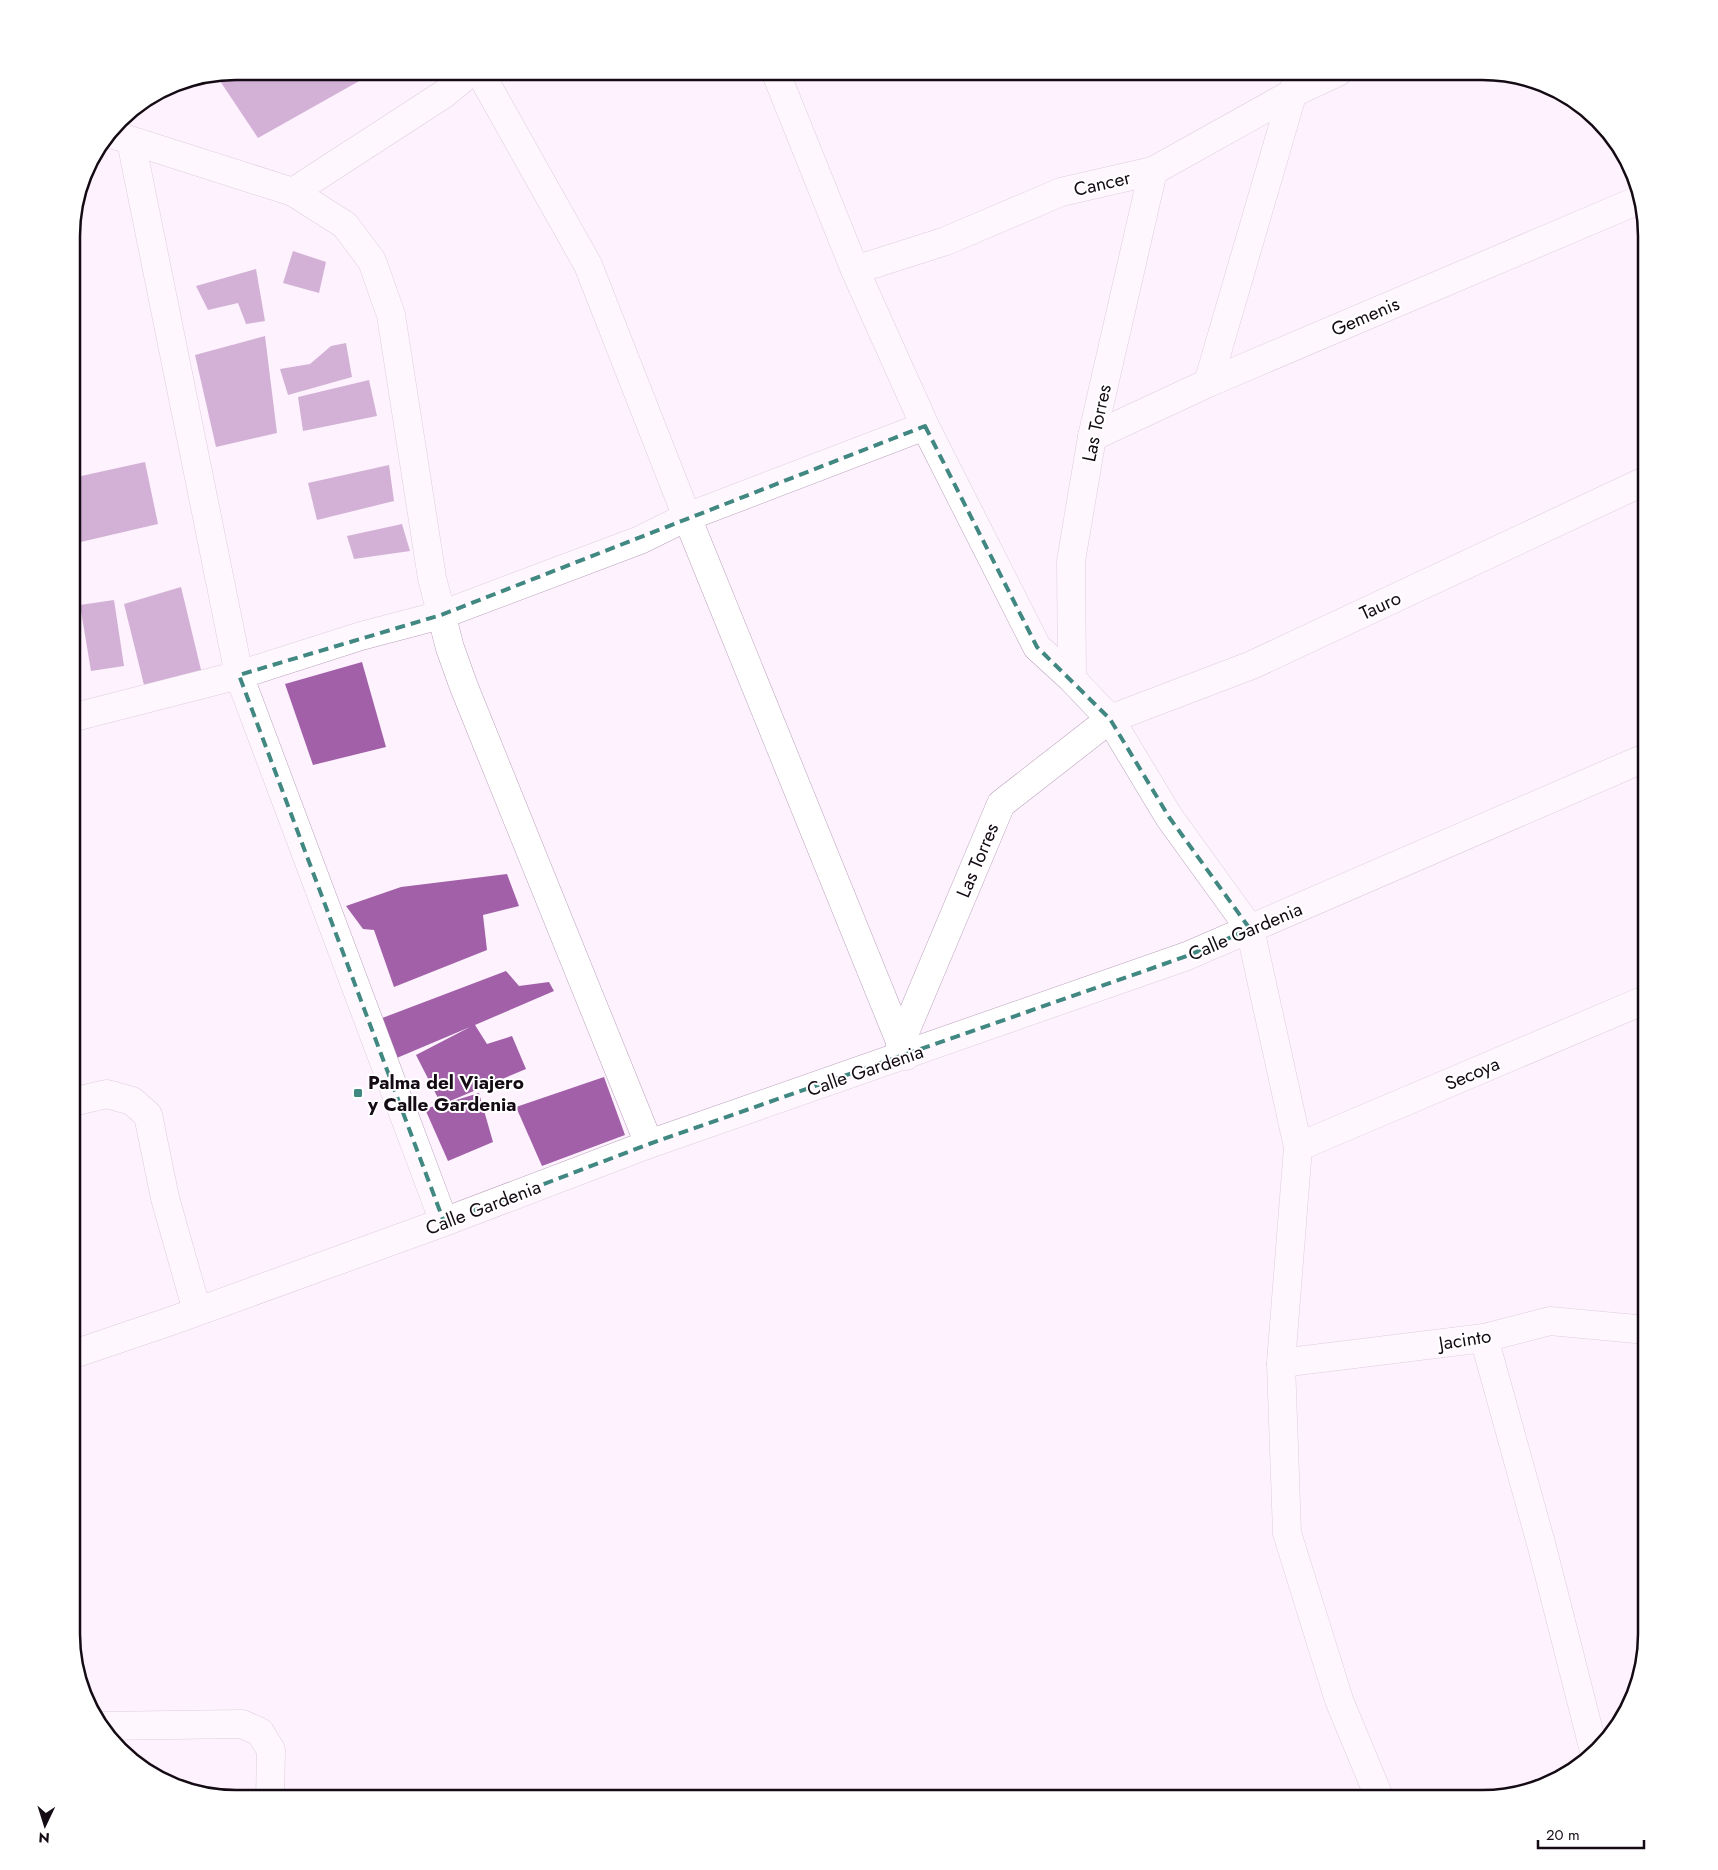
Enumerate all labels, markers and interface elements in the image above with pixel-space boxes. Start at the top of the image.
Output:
street label: Cancer [1071,164,1134,203]
street label: Gemenis [1327,290,1404,343]
street label: Las Torres [1075,382,1118,464]
street label: Tauro [1355,584,1405,627]
street label: Las Torres [950,818,1005,902]
street label: Calle Gardenia [1184,895,1306,968]
street label: Calle Gardenia [803,1038,927,1103]
street label: Secoya [1441,1050,1504,1097]
place label: Palma del Viajero y Calle Gardenia [367,1069,524,1118]
marker: Palma del Viajero y Calle Gardenia [352,1087,364,1099]
street label: Calle Gardenia [422,1173,545,1242]
street label: Jacinto [1434,1322,1493,1357]
north arrow [20,1800,70,1850]
scale bar [1538,1818,1644,1850]
text: 20 m [1546,1824,1580,1846]
text: N [38,1828,50,1848]

